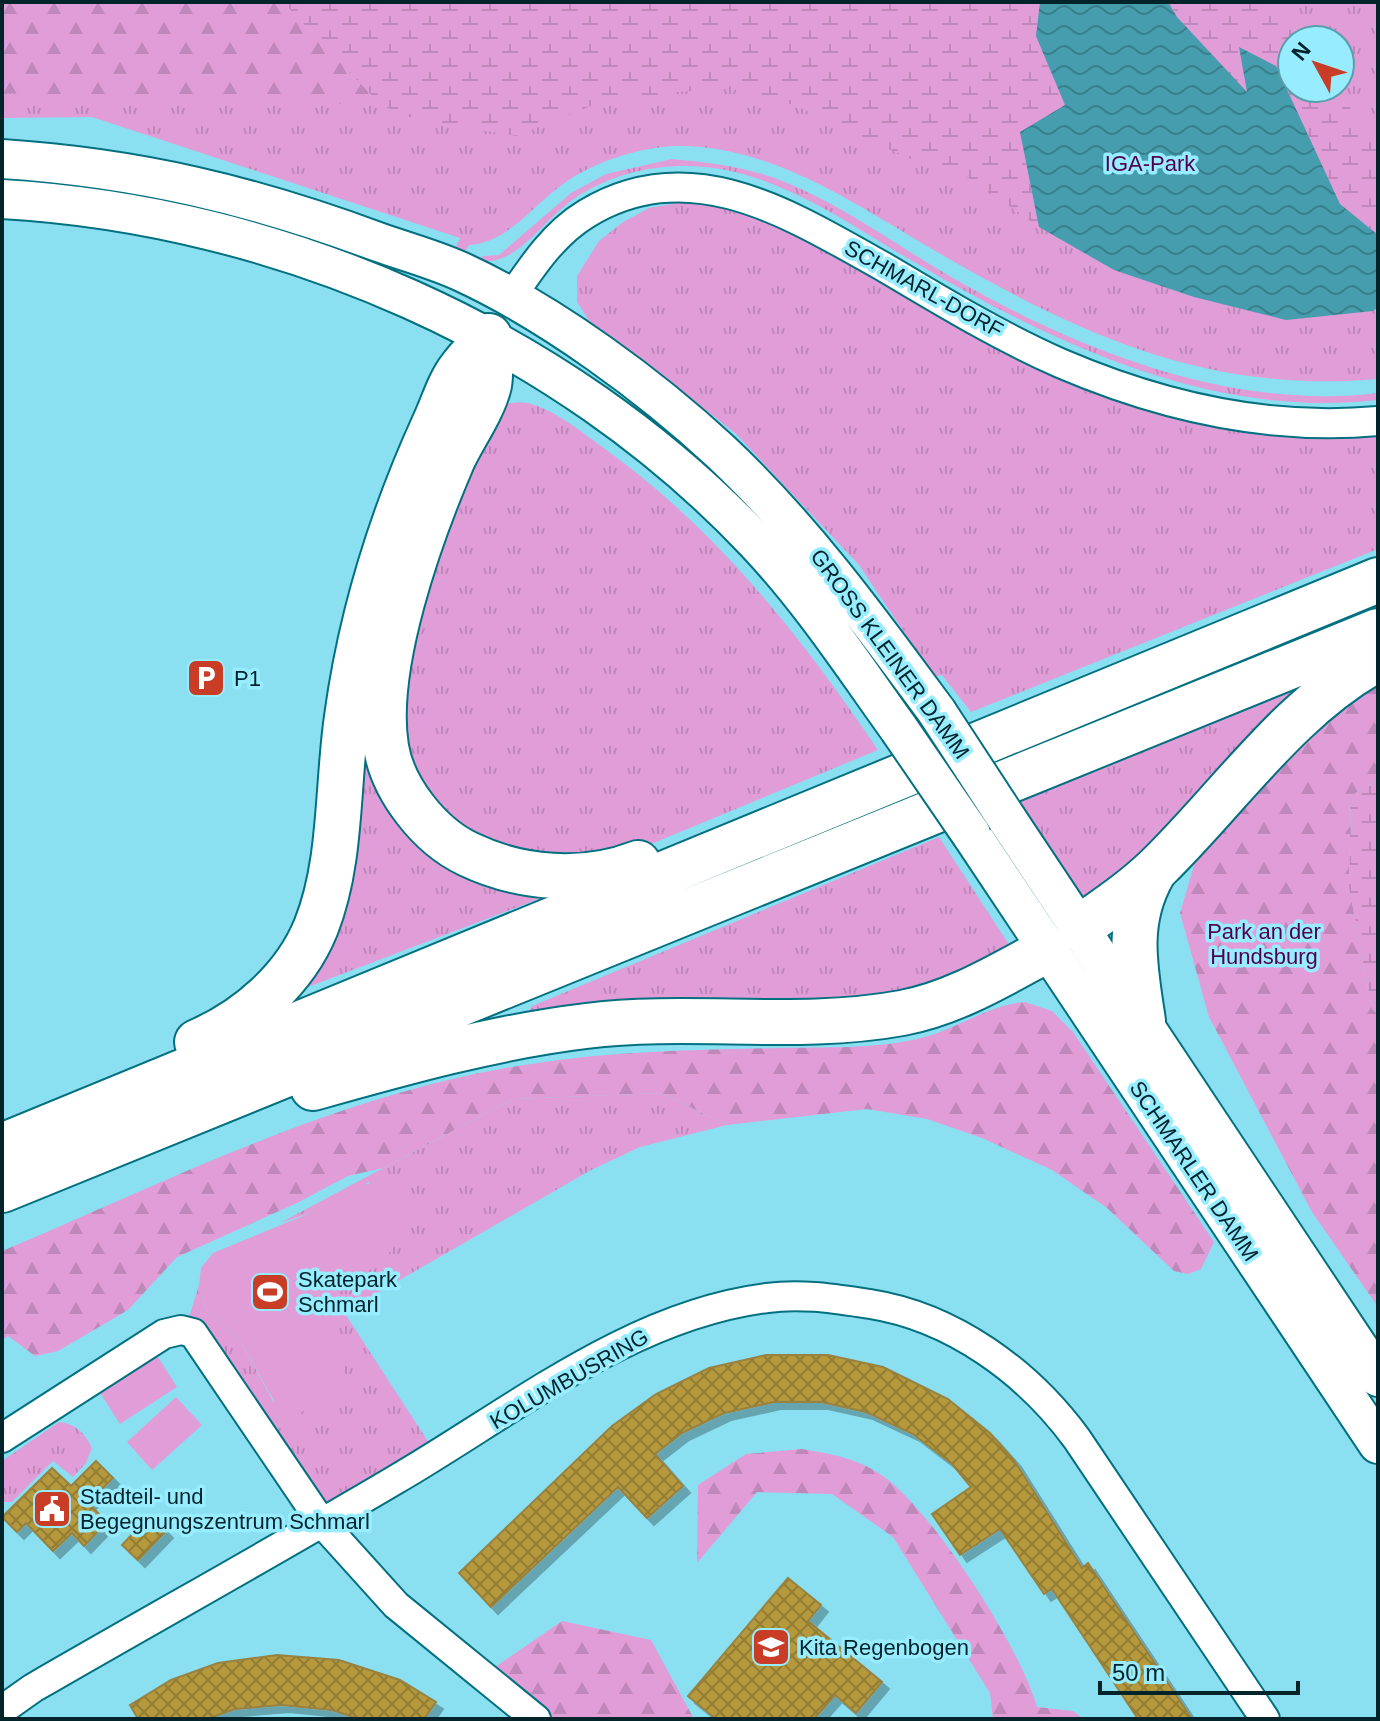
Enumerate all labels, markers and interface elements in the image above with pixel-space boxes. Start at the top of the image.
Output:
north arrow [1276,24,1356,104]
text: N [1286,37,1316,66]
park label: IGA-Park [1105,151,1196,176]
street label: SCHMARL-DORF [840,235,1008,343]
street label: GROSS KLEINER DAMM [806,544,974,764]
parking icon: P1 [185,657,227,699]
place label: P1 [234,666,261,691]
park label: Park an der Hundsburg [1207,919,1321,969]
street label: SCHMARLER DAMM [1125,1076,1263,1266]
place label: Skatepark Schmarl [298,1267,398,1317]
sports icon: Skatepark Schmarl [249,1271,291,1313]
street label: KOLUMBUSRING [485,1324,653,1434]
place label: Stadteil- und Begegnungszentrum Schmarl [80,1484,370,1534]
public building icon: Stadteil- und Begegnungszentrum Schmarl [31,1488,73,1530]
school or university icon: Kita Regenbogen [750,1626,792,1668]
place label: Kita Regenbogen [799,1635,969,1660]
scale bar [1100,1645,1298,1695]
text: 50 m [1112,1659,1165,1686]

